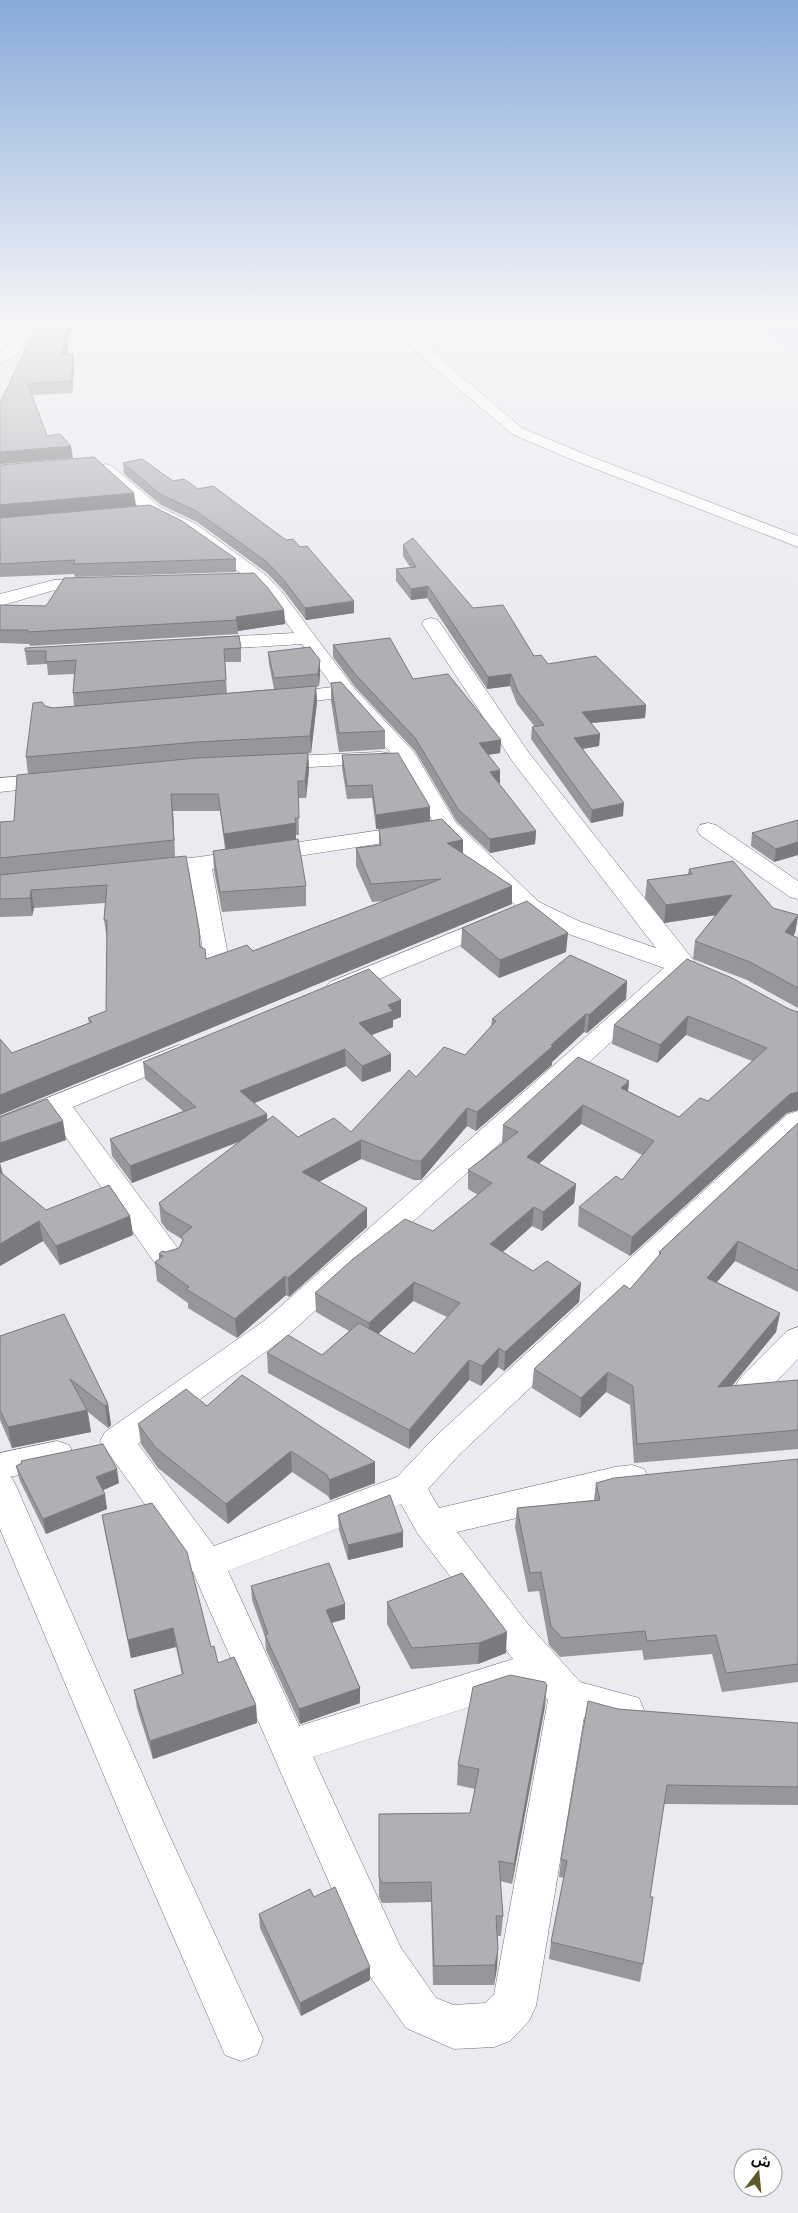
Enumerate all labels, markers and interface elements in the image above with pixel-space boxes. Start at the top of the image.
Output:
north arrow [733,2148,783,2198]
text: ش [750,2149,773,2172]

